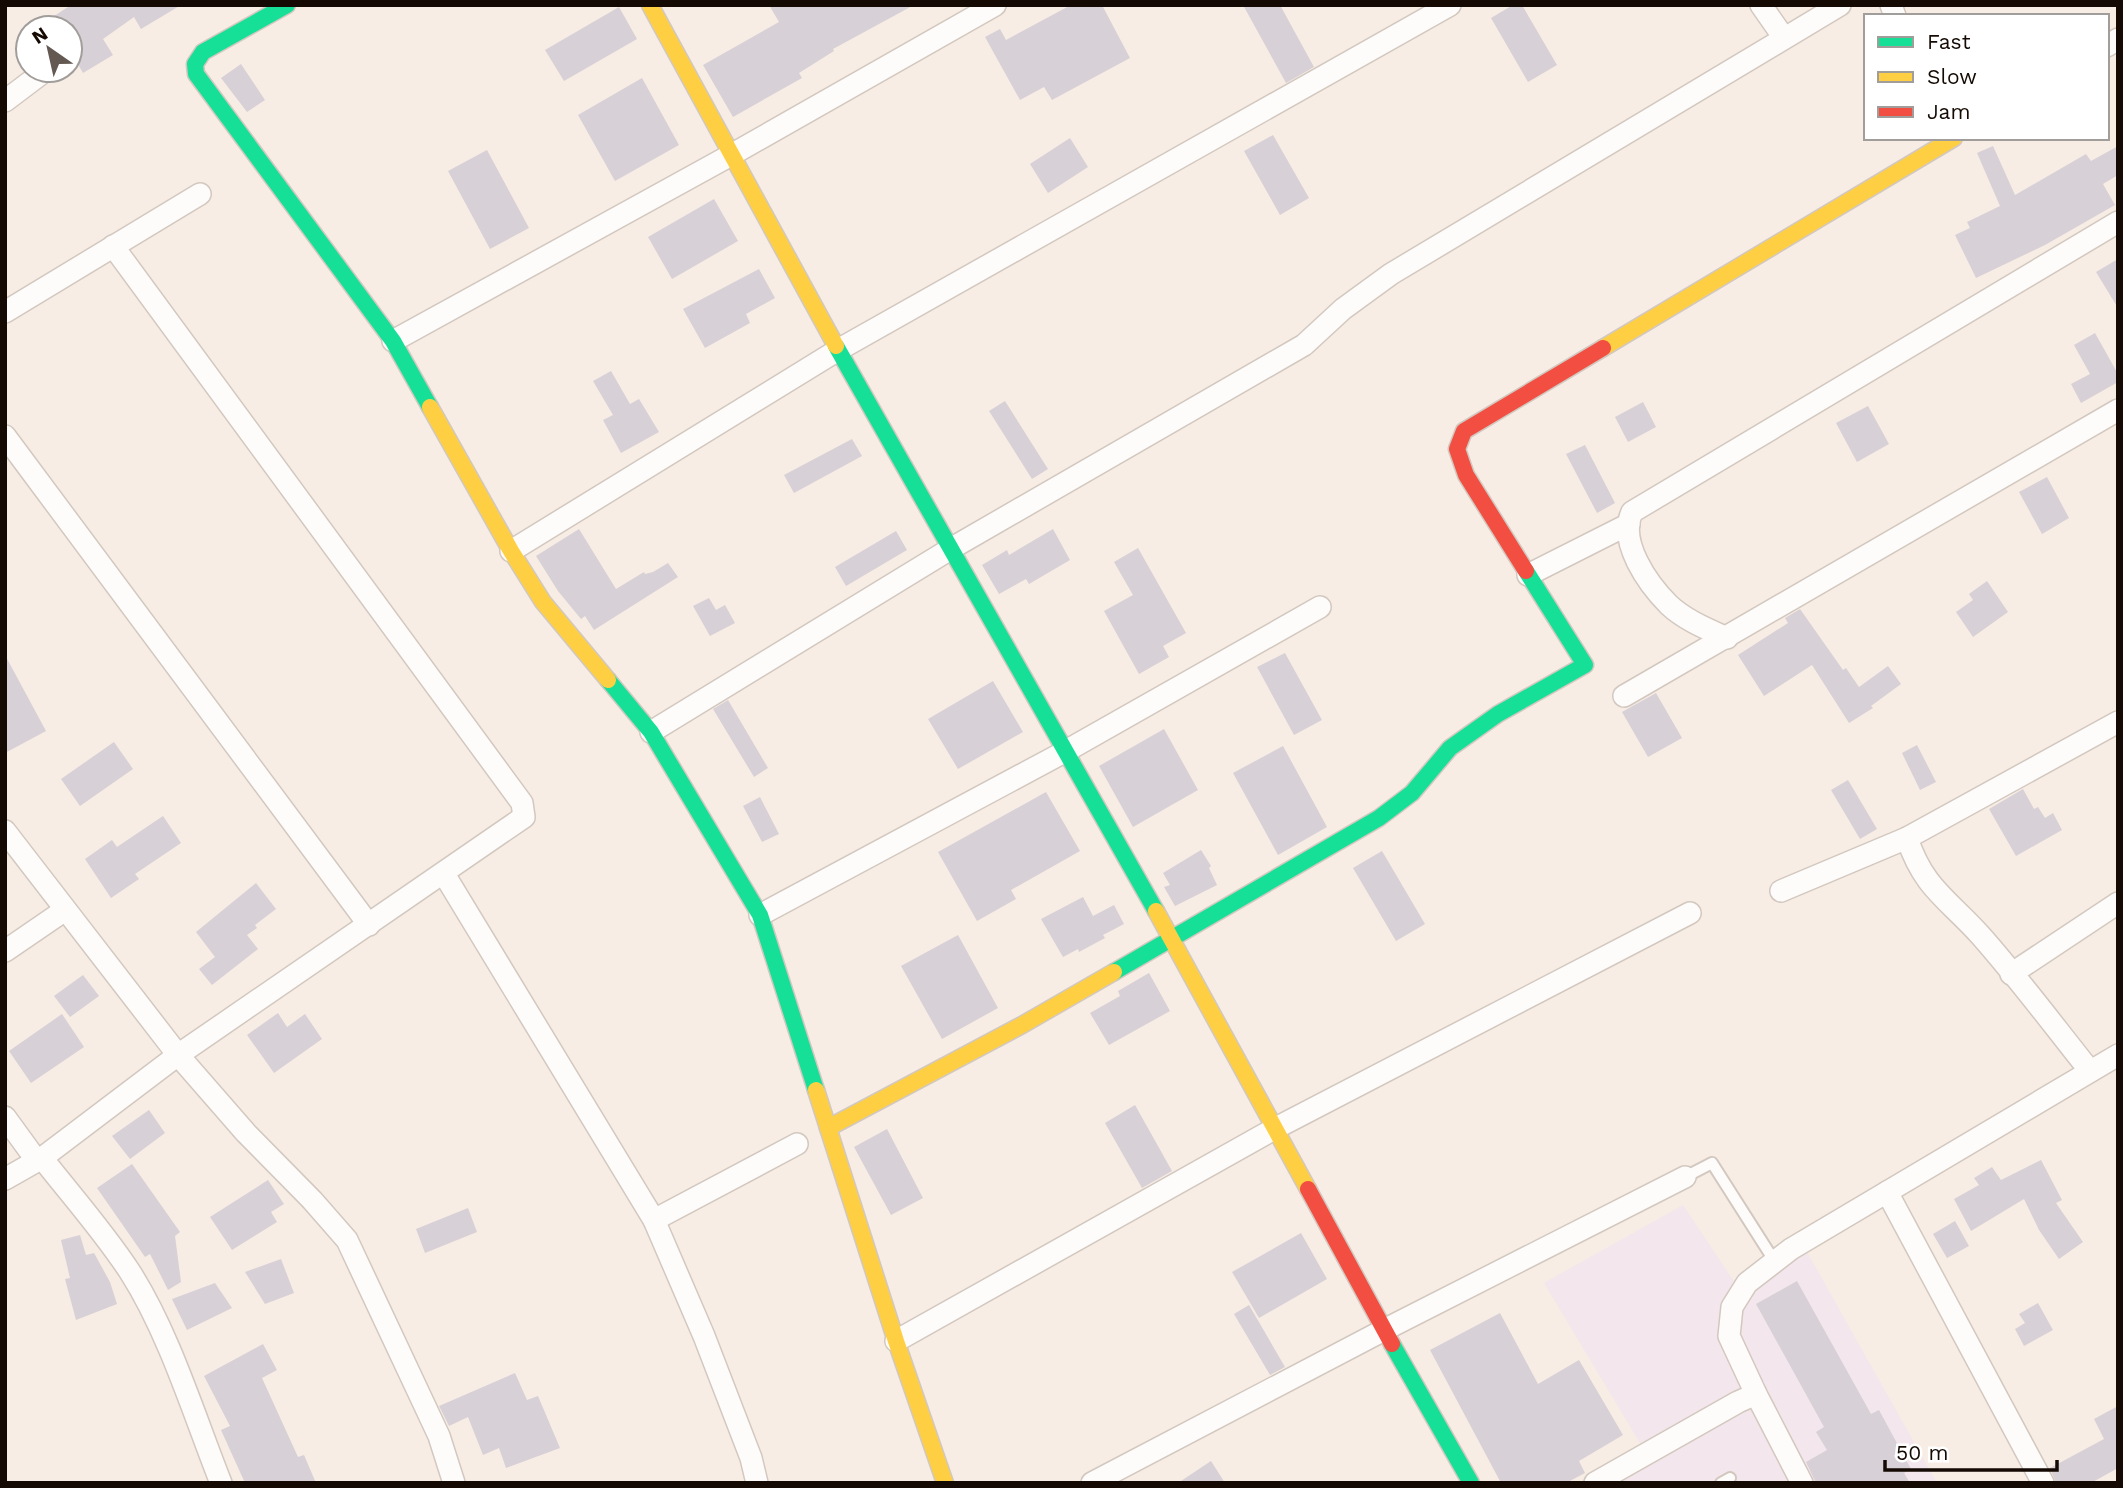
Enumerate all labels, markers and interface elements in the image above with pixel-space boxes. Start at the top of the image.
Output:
north arrow [14,14,84,84]
legend [1864,14,2109,140]
text: N [28,22,52,49]
text: Fast [1927,29,1971,54]
text: Slow [1927,64,1977,89]
text: Jam [1927,99,1970,124]
scale bar [1885,1428,2056,1472]
text: 50 m [1896,1440,1948,1465]

